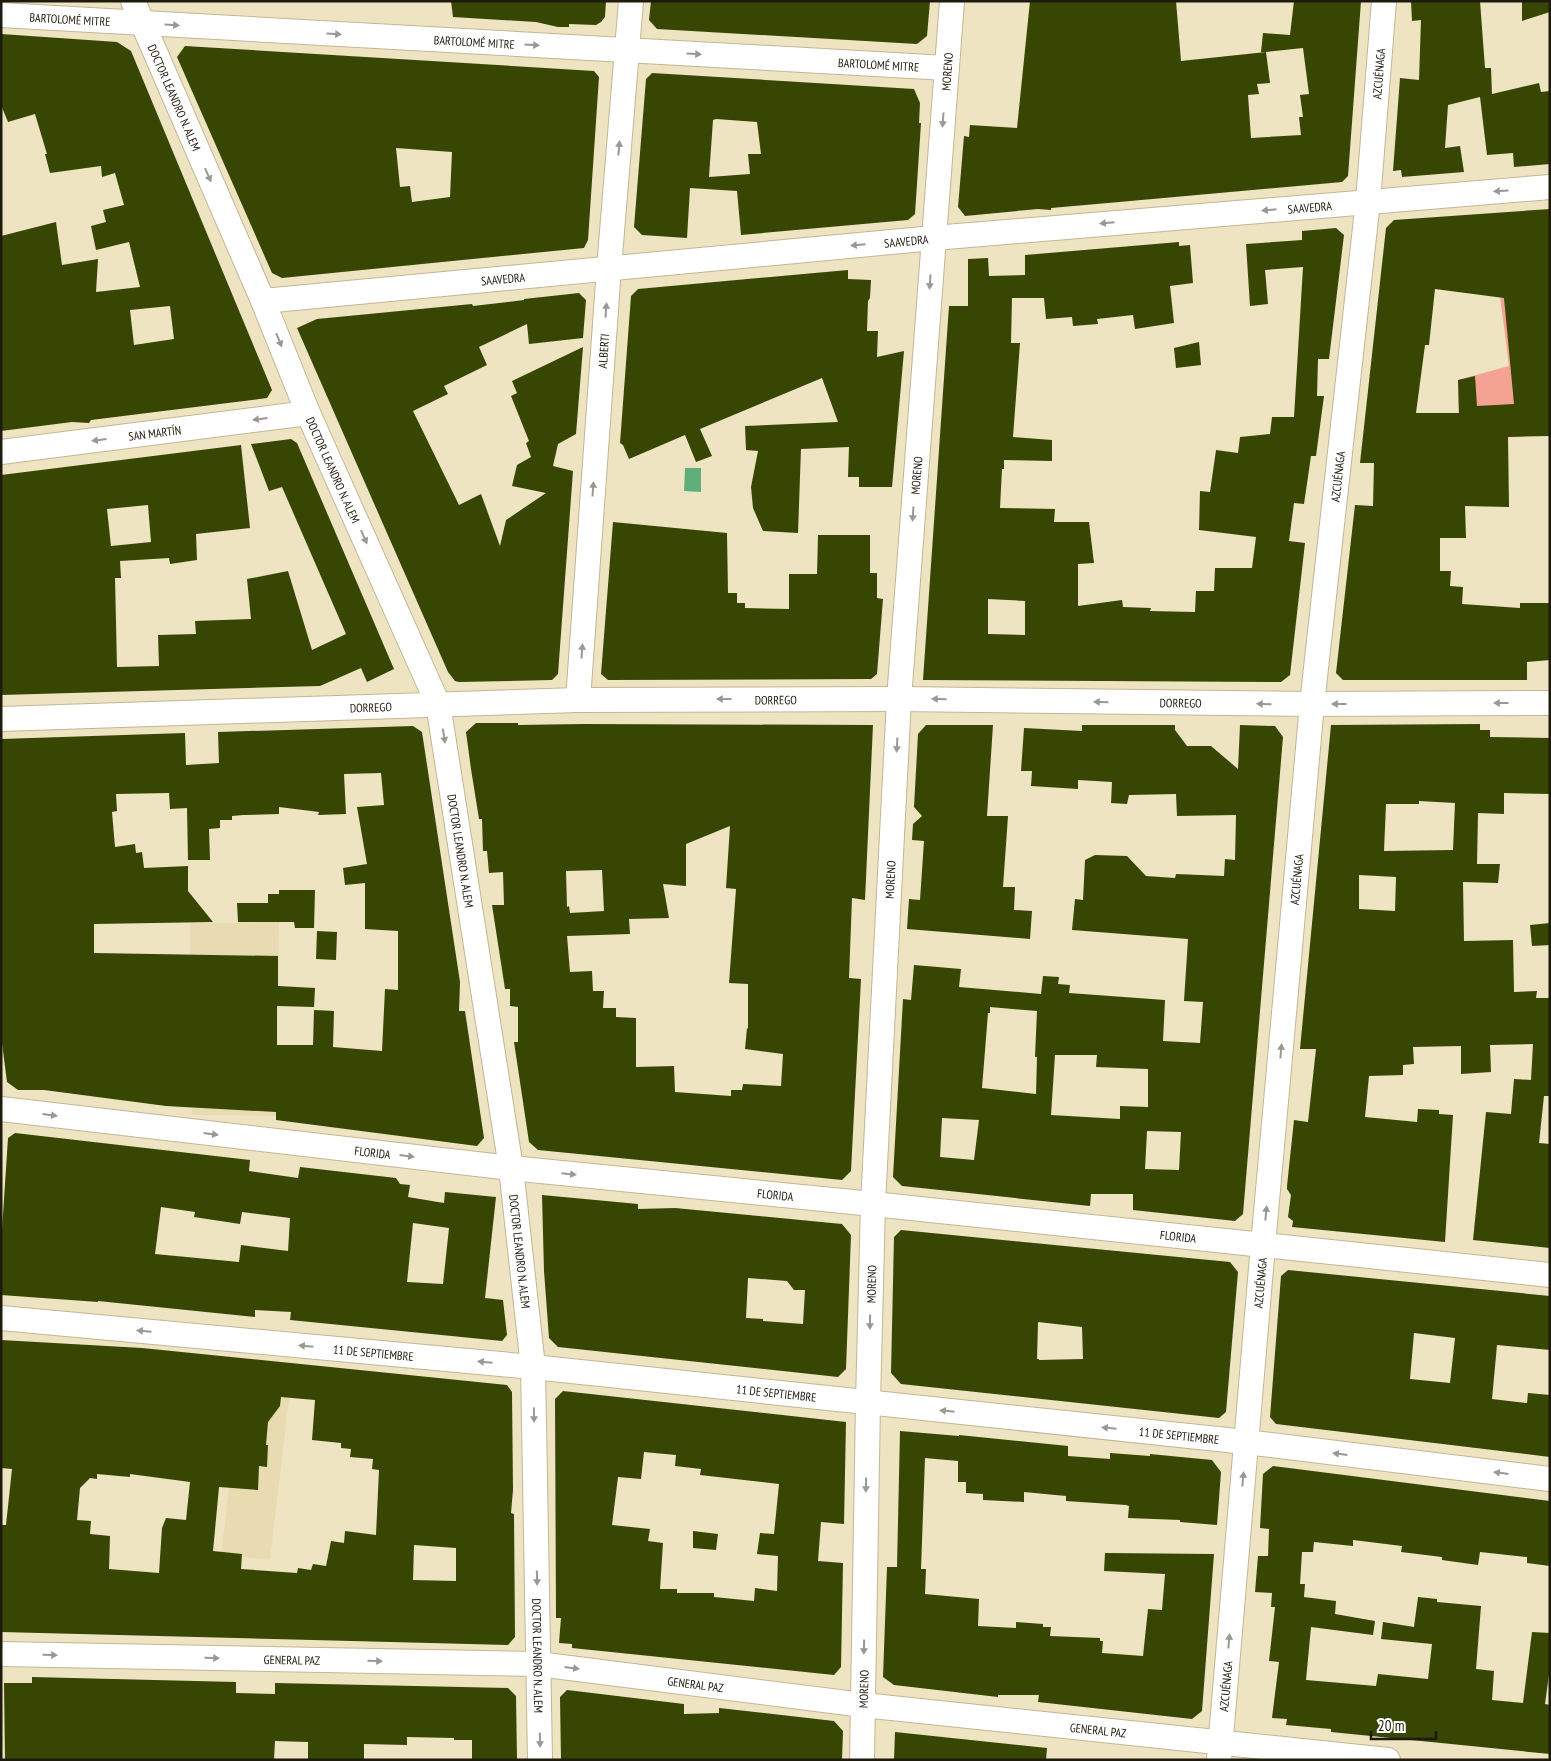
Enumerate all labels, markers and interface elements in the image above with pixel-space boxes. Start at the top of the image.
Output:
street label: BARTOLOMÉ MITRE [29,9,111,29]
one-way arrow [164,21,180,29]
one-way arrow [327,30,343,38]
street label: BARTOLOMÉ MITRE [433,32,515,51]
one-way arrow [524,41,540,49]
street label: DOCTOR LEANDRO N. ALEM [145,42,204,153]
street label: AZCUÉNAGA [1369,47,1388,100]
one-way arrow [686,50,702,58]
street label: MORENO [938,52,956,91]
street label: BARTOLOMÉ MITRE [838,54,920,74]
one-way arrow [938,112,946,128]
one-way arrow [615,139,623,155]
one-way arrow [204,168,212,182]
one-way arrow [1493,187,1509,195]
street label: SAAVEDRA [1287,198,1333,216]
one-way arrow [1261,206,1277,214]
one-way arrow [1099,220,1115,228]
street label: SAAVEDRA [883,231,929,250]
one-way arrow [850,241,866,249]
street label: SAAVEDRA [480,269,526,288]
one-way arrow [926,274,934,290]
one-way arrow [603,301,611,317]
one-way arrow [275,333,283,348]
street label: ALBERTI [594,333,612,369]
one-way arrow [252,415,268,423]
street label: DOCTOR LEANDRO N. ALEM [303,415,364,525]
street label: SAN MARTÍN [128,422,182,443]
one-way arrow [90,436,106,444]
street label: AZCUÉNAGA [1327,450,1348,503]
street label: MORENO [907,455,925,495]
one-way arrow [590,481,598,497]
one-way arrow [909,506,917,522]
one-way arrow [360,530,368,544]
one-way arrow [578,643,586,659]
street label: DORREGO [755,692,797,707]
one-way arrow [715,695,731,703]
one-way arrow [930,695,946,703]
street label: DORREGO [1160,695,1202,710]
one-way arrow [1093,697,1109,705]
street label: DORREGO [350,699,392,715]
one-way arrow [1493,699,1509,707]
one-way arrow [1255,700,1271,708]
one-way arrow [1330,700,1346,708]
one-way arrow [440,728,448,744]
one-way arrow [892,738,900,754]
street label: DOCTOR LEANDRO N. ALEM [445,793,477,909]
street label: AZCUÉNAGA [1286,853,1306,905]
street label: MORENO [881,860,898,899]
one-way arrow [1277,1043,1285,1059]
one-way arrow [42,1111,58,1119]
one-way arrow [203,1130,219,1138]
street label: FLORIDA [354,1142,392,1162]
one-way arrow [400,1152,416,1160]
one-way arrow [561,1170,577,1178]
street label: FLORIDA [757,1185,794,1204]
street label: DOCTOR LEANDRO N. ALEM [506,1194,534,1309]
one-way arrow [1262,1205,1270,1221]
street label: FLORIDA [1159,1227,1197,1245]
street label: AZCUÉNAGA [1250,1256,1269,1309]
street label: MORENO [863,1264,879,1303]
one-way arrow [865,1315,873,1331]
one-way arrow [135,1326,151,1334]
one-way arrow [297,1341,313,1349]
street label: 11 DE SEPTIEMBRE [333,1341,414,1363]
one-way arrow [477,1358,493,1366]
street label: 11 DE SEPTIEMBRE [736,1381,817,1404]
one-way arrow [939,1407,955,1415]
one-way arrow [530,1408,538,1424]
street label: 11 DE SEPTIEMBRE [1138,1423,1220,1447]
one-way arrow [1101,1424,1117,1432]
one-way arrow [1332,1450,1348,1458]
one-way arrow [1493,1469,1509,1477]
one-way arrow [1239,1471,1247,1487]
one-way arrow [862,1477,870,1493]
one-way arrow [533,1570,541,1586]
street label: DOCTOR LEANDRO N. ALEM [530,1598,547,1713]
one-way arrow [1225,1633,1233,1649]
one-way arrow [860,1640,868,1656]
one-way arrow [42,1651,58,1659]
street label: GENERAL PAZ [264,1651,320,1667]
one-way arrow [205,1654,221,1662]
one-way arrow [367,1657,383,1665]
street label: AZCUÉNAGA [1216,1660,1235,1712]
one-way arrow [564,1664,580,1672]
street label: MORENO [855,1669,871,1708]
street label: GENERAL PAZ [667,1673,725,1695]
scale bar [1371,1708,1436,1740]
text: 20 m [1378,1716,1404,1735]
street label: GENERAL PAZ [1069,1719,1127,1740]
one-way arrow [536,1733,544,1749]

